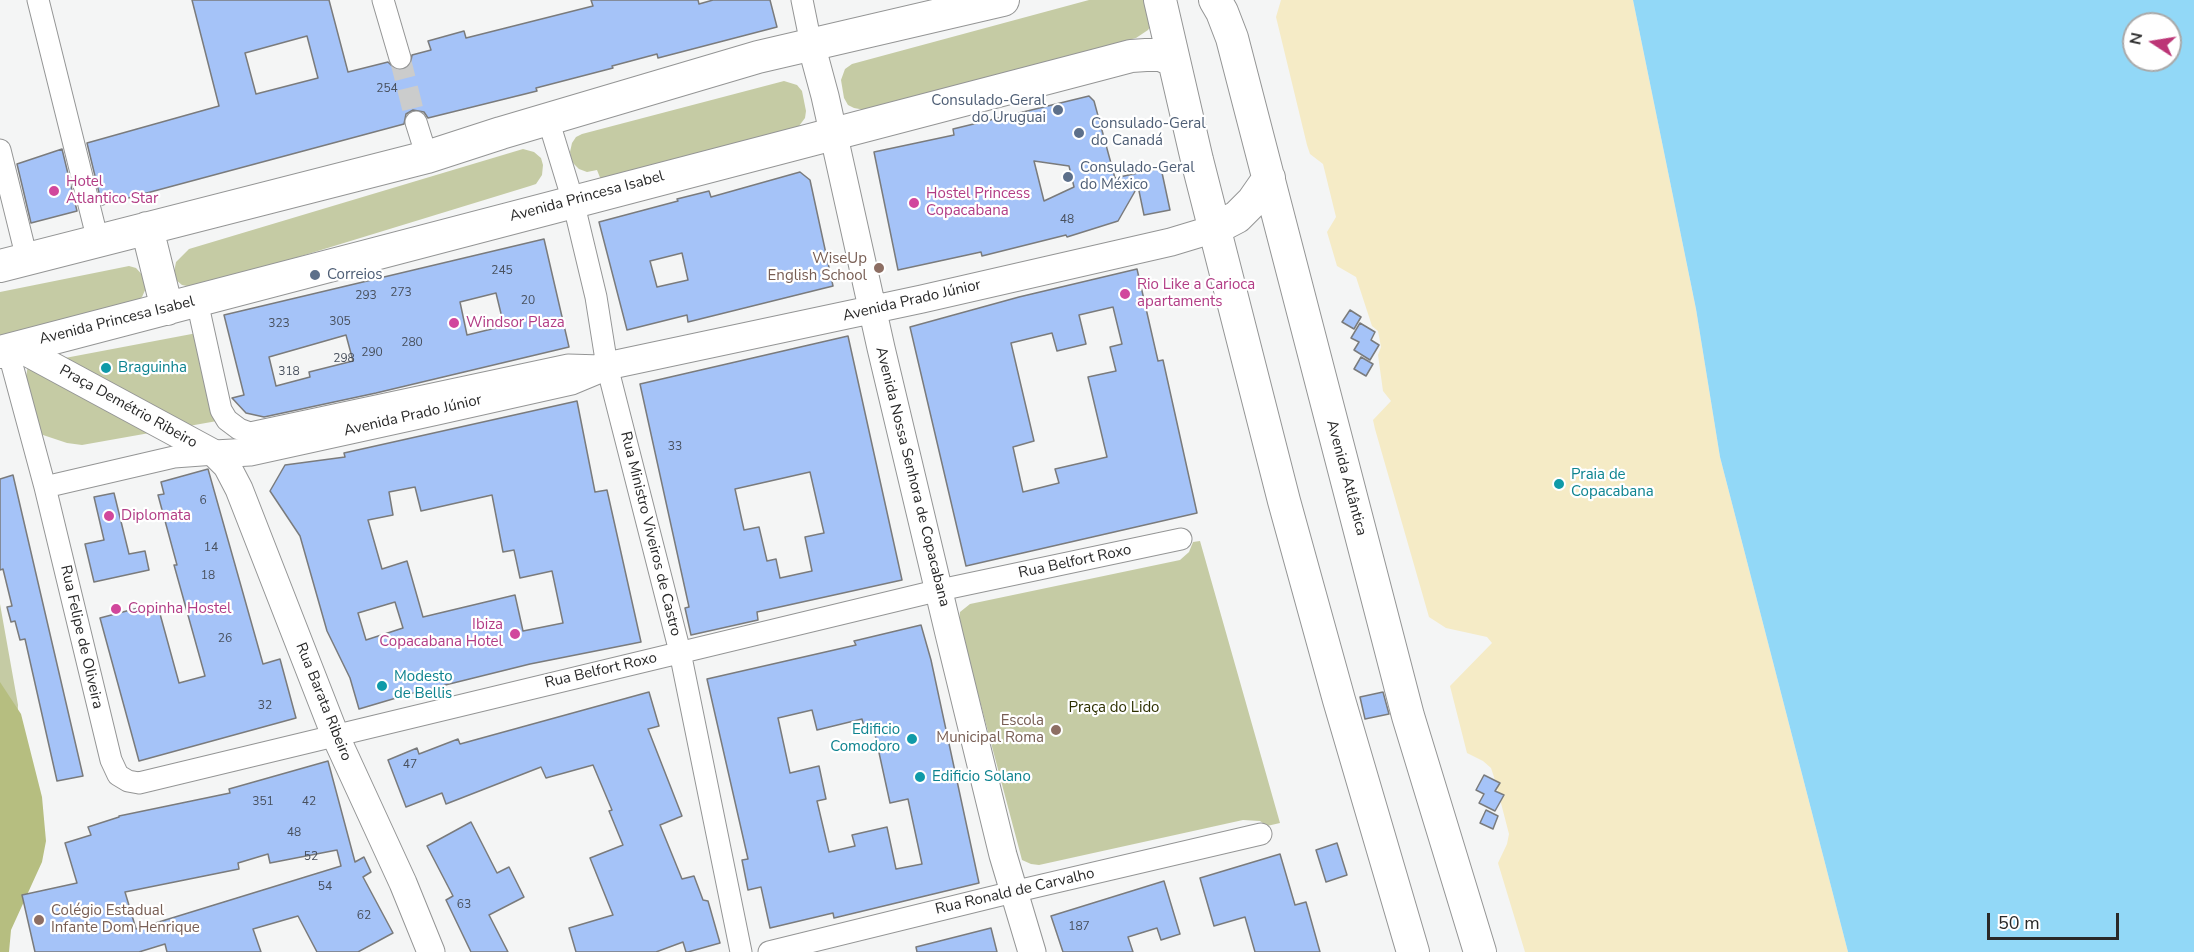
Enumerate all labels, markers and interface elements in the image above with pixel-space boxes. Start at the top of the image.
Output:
north arrow [2122,12,2182,72]
text: N [2124,31,2148,47]
house number: 254 [376,82,398,96]
place label: Consulado-Geral do Uruguai [931,92,1046,127]
marker: Consulado-Geral do Uruguai [1051,103,1065,117]
place label: Consulado-Geral do Canadá [1091,115,1206,150]
marker: Consulado-Geral do Canadá [1072,126,1086,140]
place label: Consulado-Geral do México [1080,159,1195,194]
street label: Avenida Princesa Isabel [508,168,666,226]
marker: Consulado-Geral do México [1061,170,1075,184]
place label: Hotel Atlantico Star [66,173,158,208]
marker: Hotel Atlantico Star [47,184,61,198]
place label: Hostel Princess Copacabana [926,185,1030,220]
marker: Hostel Princess Copacabana [907,196,921,210]
house number: 48 [1060,213,1074,227]
place label: WiseUp English School [768,250,867,285]
marker: WiseUp English School [872,261,886,275]
house number: 245 [491,264,513,278]
place label: Correios [327,266,383,284]
marker: Correios [308,268,322,282]
street label: Avenida Prado Júnior [841,276,983,326]
place label: Rio Like a Carioca apartaments [1137,276,1255,311]
house number: 273 [390,286,412,300]
marker: Rio Like a Carioca apartaments [1118,287,1132,301]
house number: 293 [355,289,377,303]
street label: Avenida Princesa Isabel [38,293,196,349]
house number: 20 [521,294,535,308]
place label: Windsor Plaza [466,314,565,332]
house number: 305 [329,315,351,329]
marker: Windsor Plaza [447,316,461,330]
house number: 323 [268,317,290,331]
house number: 280 [401,336,423,350]
street label: Avenida Nossa Senhora de Copacabana [871,345,953,609]
house number: 290 [361,346,383,360]
house number: 298 [333,352,355,366]
place label: Braguinha [118,359,187,377]
marker: Braguinha [99,361,113,375]
street label: Praça Demétrio Ribeiro [56,362,200,452]
house number: 318 [278,365,300,379]
street label: Avenida Prado Júnior [342,391,484,441]
street label: Avenida Atlântica [1322,418,1370,538]
street label: Rua Ministro Viveiros de Castro [616,430,684,638]
house number: 33 [668,440,682,454]
place label: Praia de Copacabana [1571,466,1654,501]
marker: Praia de Copacabana [1552,477,1566,491]
house number: 6 [199,494,207,508]
place label: Diplomata [121,507,191,525]
marker: Diplomata [102,509,116,523]
house number: 14 [204,541,218,555]
street label: Rua Belfort Roxo [1017,541,1133,583]
street label: Rua Felipe de Oliveira [56,563,106,711]
house number: 18 [201,569,215,583]
place label: Copinha Hostel [128,600,231,618]
marker: Copinha Hostel [109,602,123,616]
place label: Ibiza Copacabana Hotel [379,616,503,651]
marker: Ibiza Copacabana Hotel [508,627,522,641]
house number: 26 [218,632,232,646]
street label: Rua Barata Ribeiro [291,640,355,764]
street label: Rua Belfort Roxo [543,649,659,693]
place label: Modesto de Bellis [394,668,453,703]
marker: Modesto de Bellis [375,679,389,693]
house number: 32 [258,699,272,713]
park label: Praça do Lido [1069,699,1159,717]
place label: Escola Municipal Roma [936,712,1044,747]
place label: Edificio Comodoro [830,721,900,756]
marker: Escola Municipal Roma [1049,723,1063,737]
marker: Edificio Comodoro [905,732,919,746]
house number: 47 [403,758,417,772]
place label: Edificio Solano [932,768,1031,786]
marker: Edificio Solano [913,770,927,784]
house number: 351 [252,795,274,809]
house number: 42 [302,795,316,809]
house number: 48 [287,826,301,840]
house number: 52 [304,850,318,864]
street label: Rua Ronald de Carvalho [934,865,1096,919]
house number: 54 [318,880,332,894]
house number: 63 [457,898,471,912]
scale bar [1990,901,2122,939]
place label: Colégio Estadual Infante Dom Henrique [51,902,200,937]
house number: 62 [357,909,371,923]
text: 50 m [1998,911,2040,935]
marker: Colégio Estadual Infante Dom Henrique [32,913,46,927]
house number: 187 [1068,920,1090,934]

